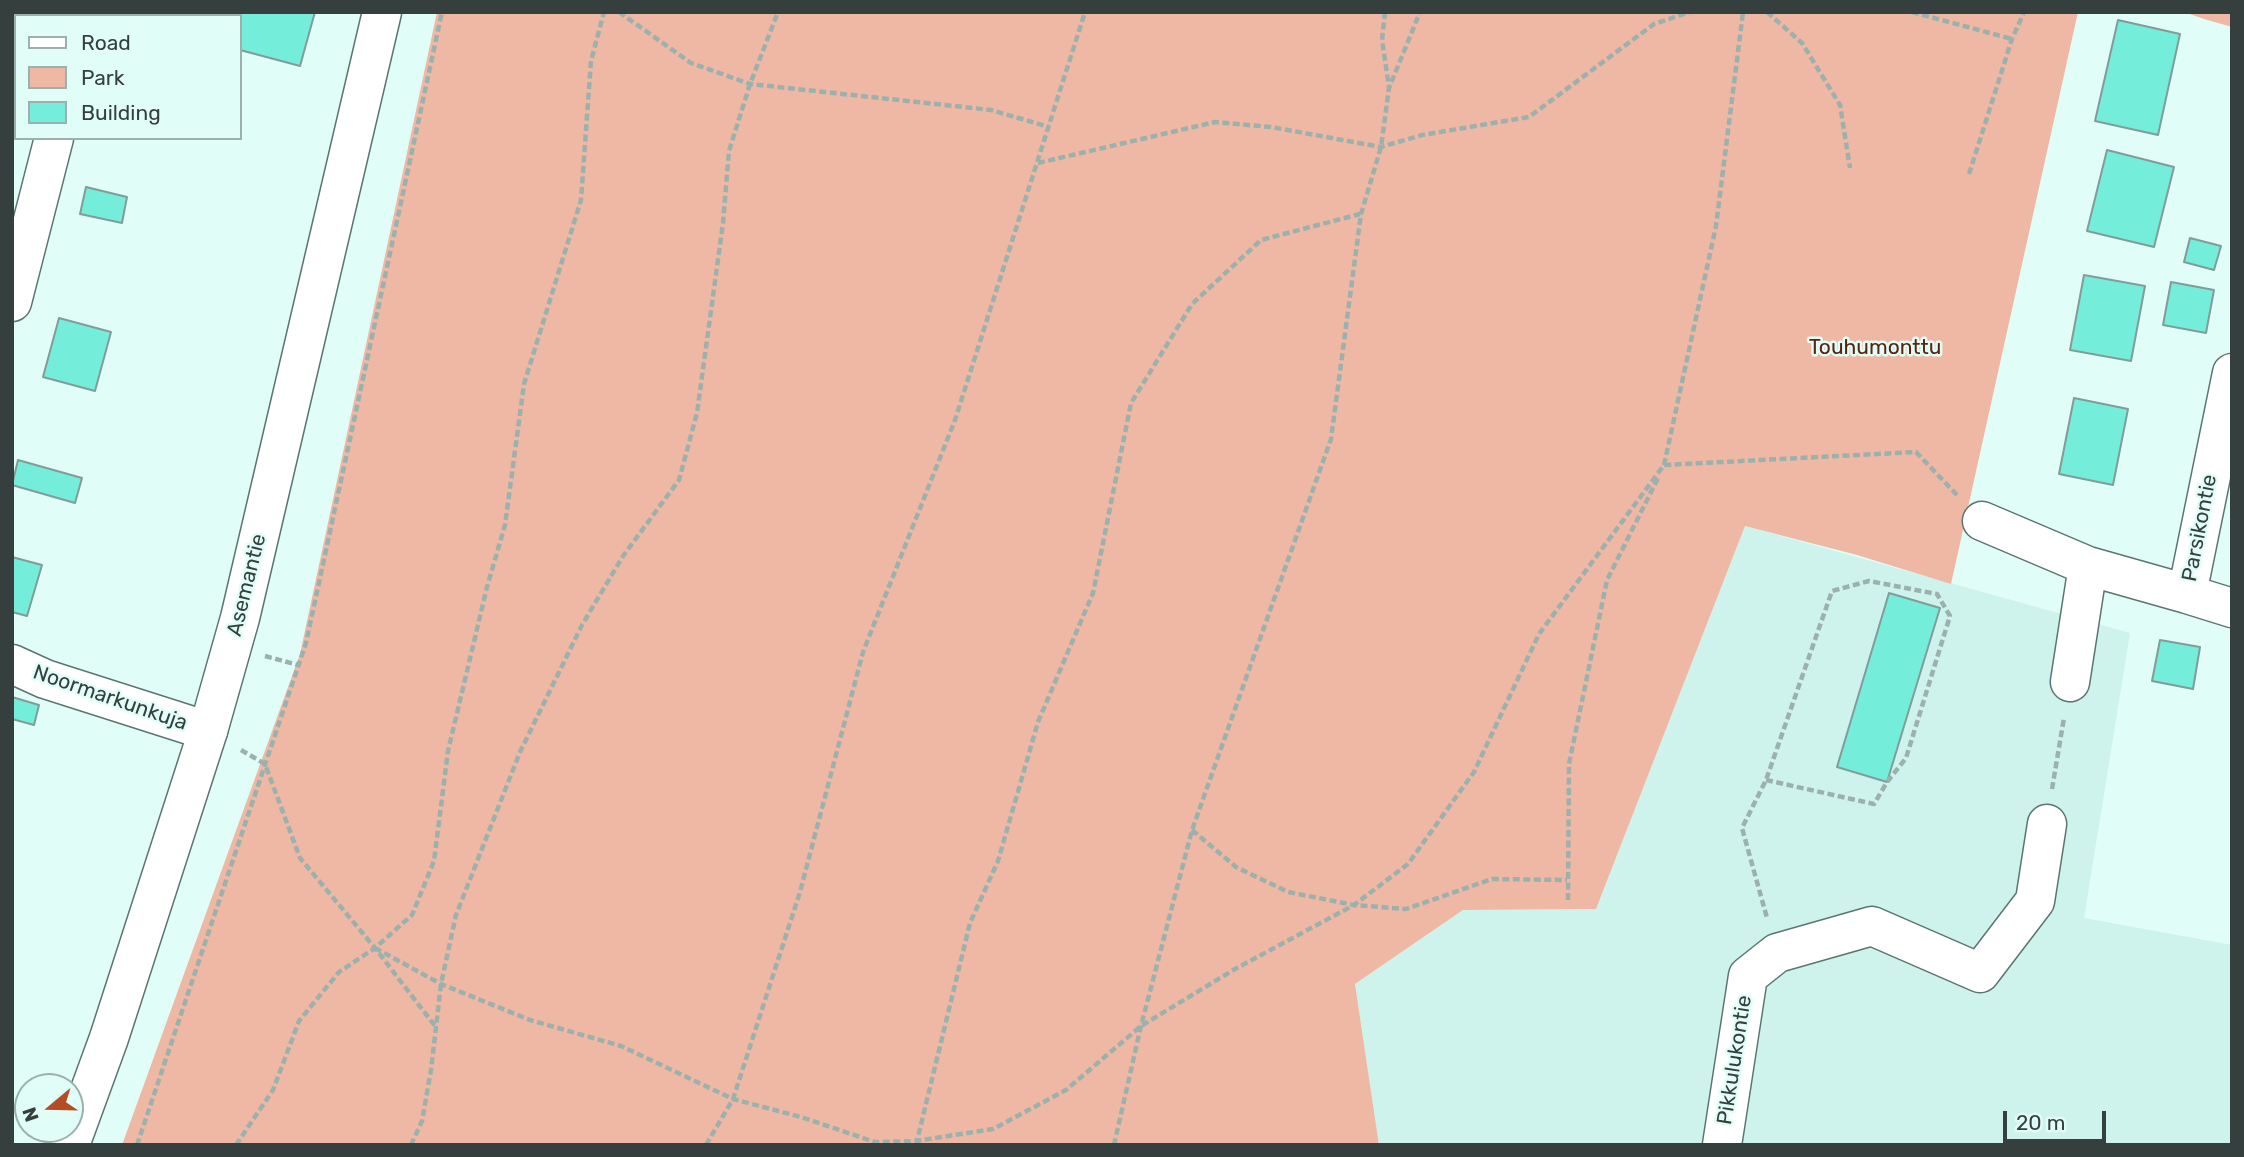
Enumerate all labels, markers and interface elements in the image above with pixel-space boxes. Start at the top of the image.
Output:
legend [14,14,242,140]
text: Road [81,30,131,55]
text: Park [81,65,125,90]
text: Building [81,100,161,125]
park label: Touhumonttu [1809,335,1941,361]
street label: Parsikontie [2177,472,2223,584]
street label: Asemantie [222,531,272,639]
street label: Noormarkunkuja [30,660,190,736]
street label: Pikkulukontie [1712,994,1758,1126]
north arrow [14,1073,84,1143]
scale bar [2006,1098,2109,1142]
text: N [17,1104,44,1125]
text: 20 m [2016,1110,2065,1135]

